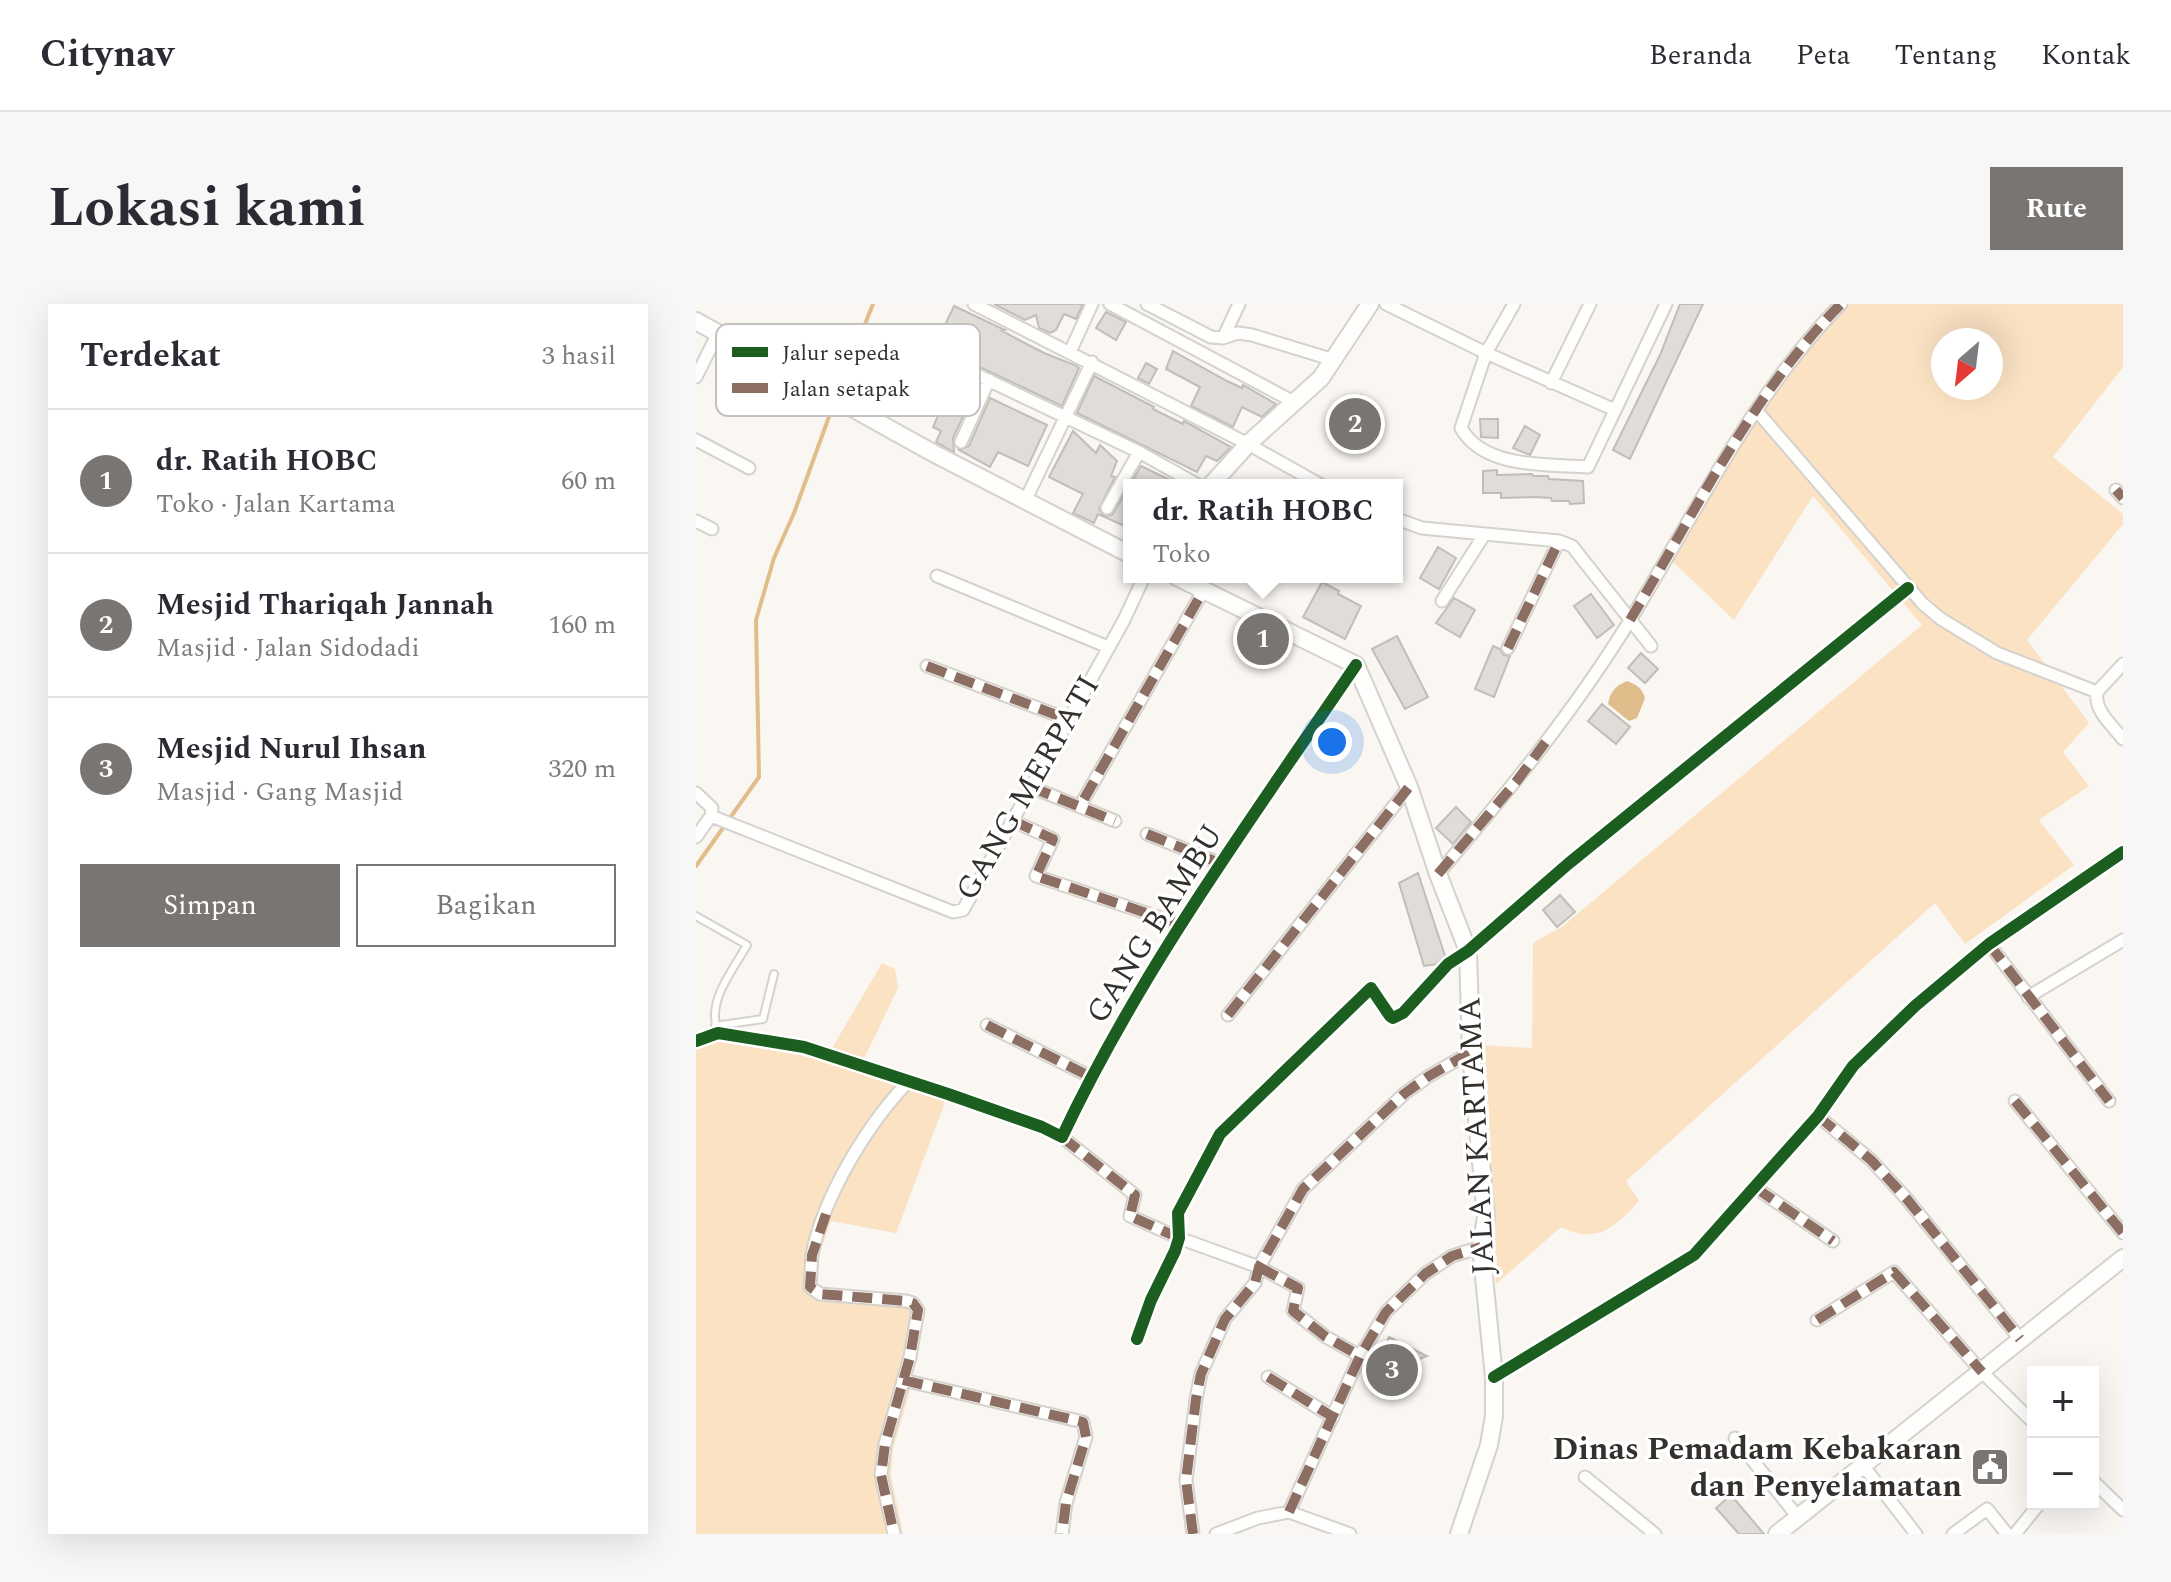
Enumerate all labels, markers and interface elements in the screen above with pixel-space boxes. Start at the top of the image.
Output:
text: Citynav [40,26,174,84]
text: Beranda [1649,34,1752,77]
text: Peta [1796,34,1851,77]
text: Tentang [1895,34,1997,77]
text: Kontak [2041,34,2131,77]
text: Lokasi kami [48,166,366,251]
button: Rute [1990,167,2123,250]
legend [716,324,980,416]
north arrow [1931,328,2003,400]
text: Terdekat [80,330,221,382]
text: 3 hasil [542,336,616,376]
text: Jalur sepeda [782,337,900,370]
text: Jalan setapak [782,373,910,406]
pin: 2 [1329,394,1381,454]
text: dr. Ratih HOBC [156,438,377,484]
text: 1 [99,461,113,501]
text: 60 m [561,461,616,501]
popup [1123,479,1403,583]
text: Toko · Jalan Kartama [156,484,396,524]
text: dr. Ratih HOBC [1152,488,1374,534]
text: Toko [1152,534,1211,574]
text: Mesjid Thariqah Jannah [156,582,494,628]
text: 2 [99,605,113,645]
text: 160 m [548,605,616,645]
pin: 1 [1237,609,1289,669]
text: Masjid · Jalan Sidodadi [156,628,420,668]
street label: GANG MERPATI [943,666,1113,910]
your location [1312,722,1352,762]
text: Mesjid Nurul Ihsan [156,726,427,772]
text: 3 [99,749,113,789]
text: 320 m [548,749,616,789]
text: Masjid · Gang Masjid [156,772,403,812]
street label: GANG BAMBU [1074,815,1236,1033]
button: Simpan [80,864,340,947]
button: Bagikan [356,864,616,947]
street label: JALAN KARTAMA [1445,996,1509,1276]
pin: 3 [1366,1340,1418,1400]
map controls [2027,1366,2099,1510]
button: + [2027,1366,2099,1438]
place label: Dinas Pemadam Kebakaran dan Penyelamatan [1552,1425,1962,1511]
button: − [2027,1438,2099,1510]
public building icon: Dinas Pemadam Kebakaran dan Penyelamatan [1969,1446,2011,1488]

